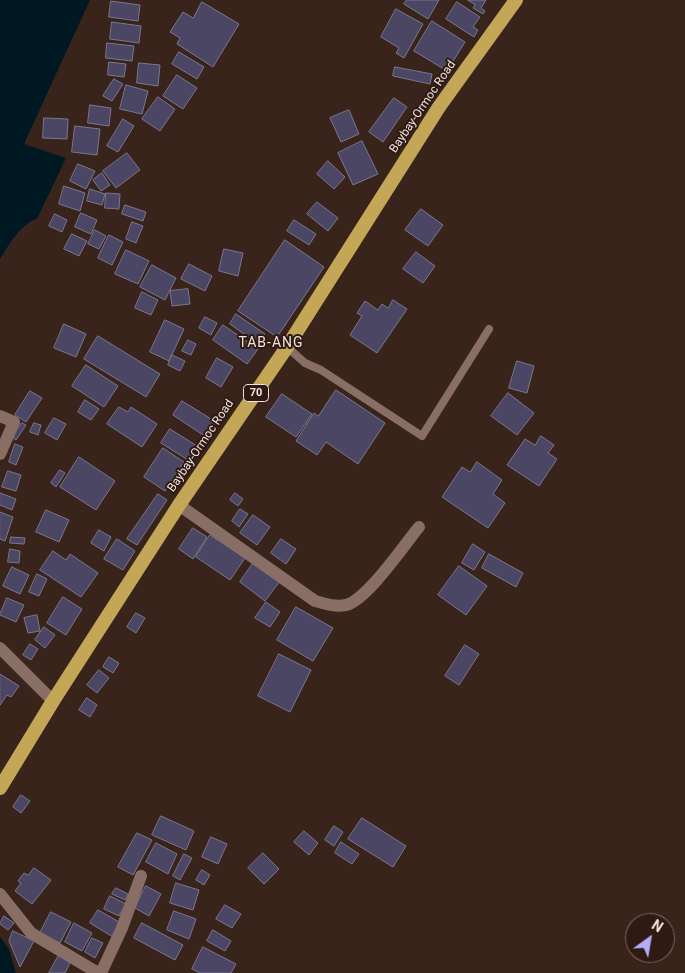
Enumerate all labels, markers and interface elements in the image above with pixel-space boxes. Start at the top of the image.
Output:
street label: Baybay-Ormoc Road [387,58,459,156]
district label: TAB-ANG [238,335,304,351]
road number: 70 [244,384,268,402]
street label: Baybay-Ormoc Road [165,397,237,495]
north arrow [625,913,675,963]
text: N [649,917,666,936]

